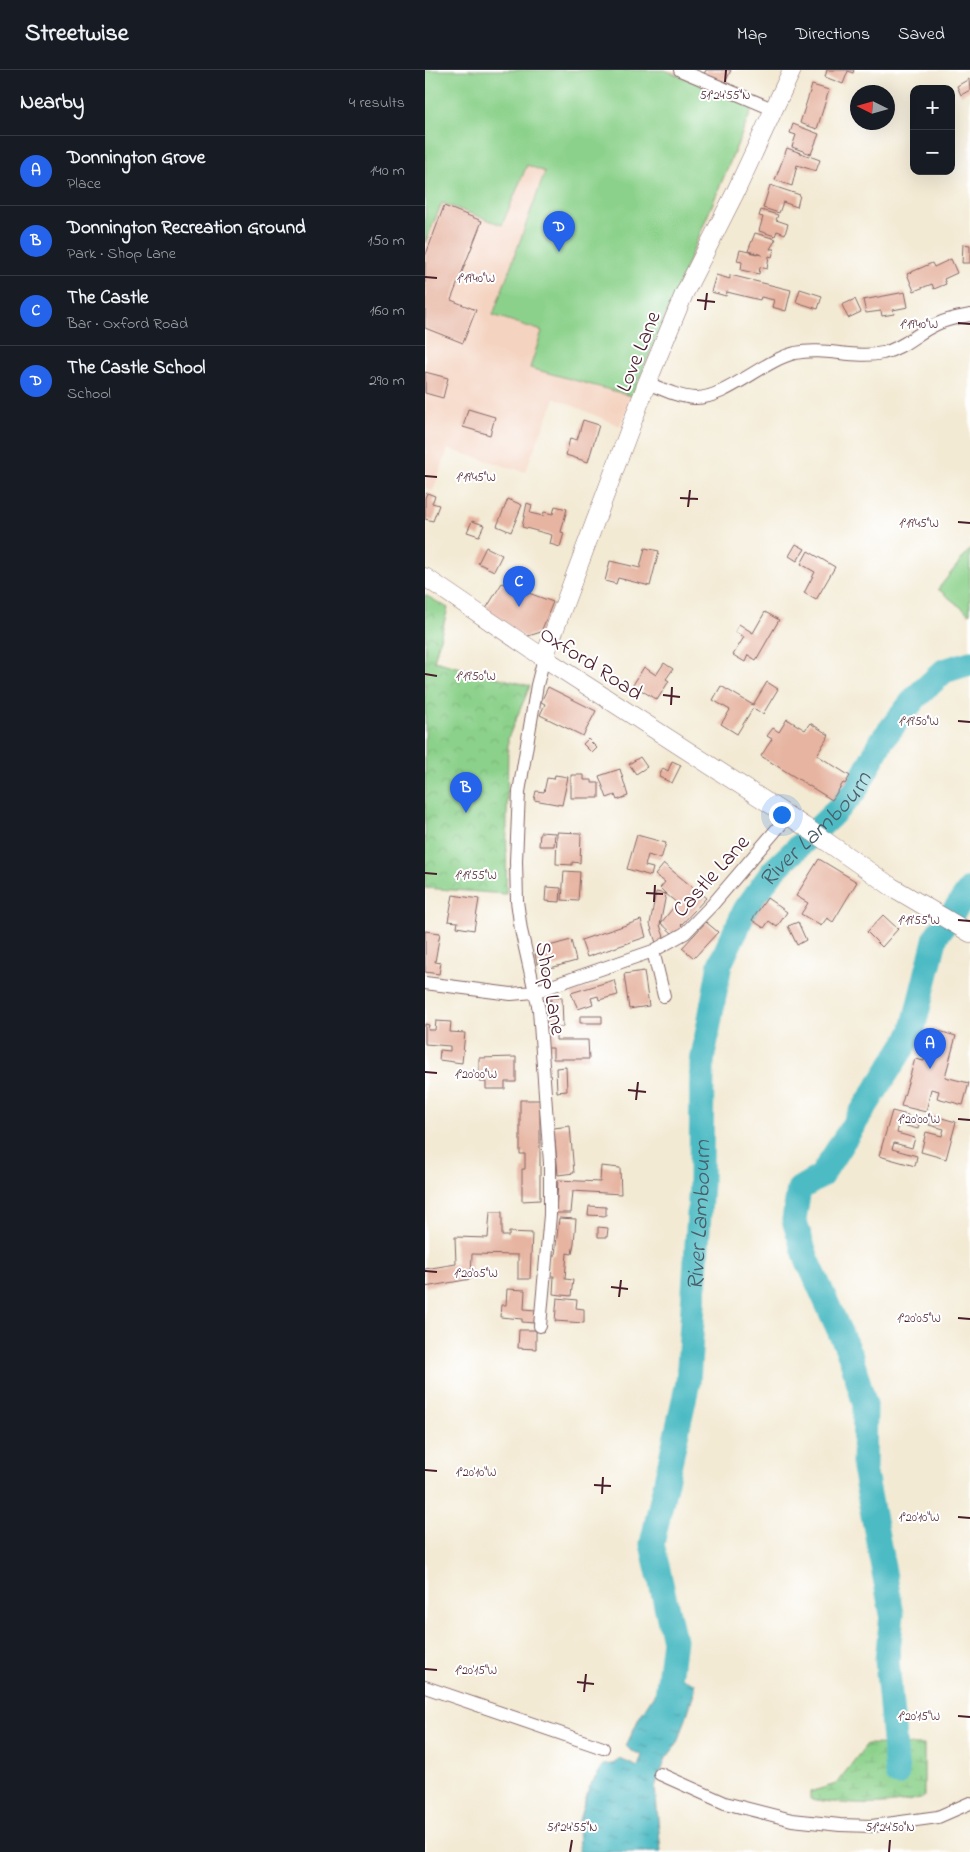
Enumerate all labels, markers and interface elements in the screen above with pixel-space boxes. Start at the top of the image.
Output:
text: Streetwise [25,17,129,52]
text: Map [737,22,767,48]
text: Directions [795,22,870,48]
text: Saved [898,22,945,48]
north arrow [850,85,895,130]
map controls [910,85,955,175]
button: + [910,85,955,130]
text: 51°24'55"N [700,87,750,105]
text: Nearby [20,88,84,118]
text: 4 results [349,91,405,115]
button: − [910,130,955,175]
text: Donnington Grove [67,145,205,172]
text: A [31,159,41,183]
text: 140 m [370,159,405,183]
text: Place [67,172,101,196]
pin: D [543,211,575,252]
text: Donnington Recreation Ground [67,215,306,242]
text: B [31,229,41,253]
text: 150 m [367,229,405,253]
text: Park · Shop Lane [67,242,176,266]
text: 1°19'40"W [457,270,495,288]
text: The Castle [67,285,149,312]
text: C [32,299,40,323]
text: 160 m [370,299,405,323]
street label: Love Lane [609,307,671,397]
text: Bar · Oxford Road [67,312,188,336]
text: 1°19'40"W [900,316,938,334]
text: The Castle School [67,355,205,382]
text: D [30,369,42,393]
text: 290 m [369,369,405,393]
text: School [67,382,111,406]
text: 1°19'45"W [456,469,496,487]
text: 1°19'45"W [899,515,939,533]
pin: C [503,566,535,607]
street label: Oxford Road [533,619,648,710]
text: 1°19'50"W [456,668,496,686]
text: 1°19'50"W [899,713,939,731]
water label: River Lambourn [752,765,883,895]
pin: B [450,772,482,813]
your location [769,802,795,828]
street label: Castle Lane [666,828,758,926]
text: 1°19'55"W [455,867,497,885]
text: 1°19'55"W [898,912,940,930]
street label: Shop Lane [525,939,573,1038]
pin: A [914,1028,946,1069]
text: 1°20'00"W [455,1066,497,1084]
text: 1°20'00"W [898,1111,940,1129]
water label: River Lambourn [679,1139,721,1292]
text: 1°20'05"W [454,1265,498,1283]
text: 1°20'05"W [897,1310,941,1328]
text: 1°20'10"W [456,1464,496,1482]
text: 1°20'10"W [899,1509,939,1527]
text: 1°20'15"W [455,1662,497,1680]
text: 1°20'15"W [898,1708,940,1726]
text: 51°24'55"N [547,1819,597,1837]
text: 51°24'50"N [865,1819,915,1837]

